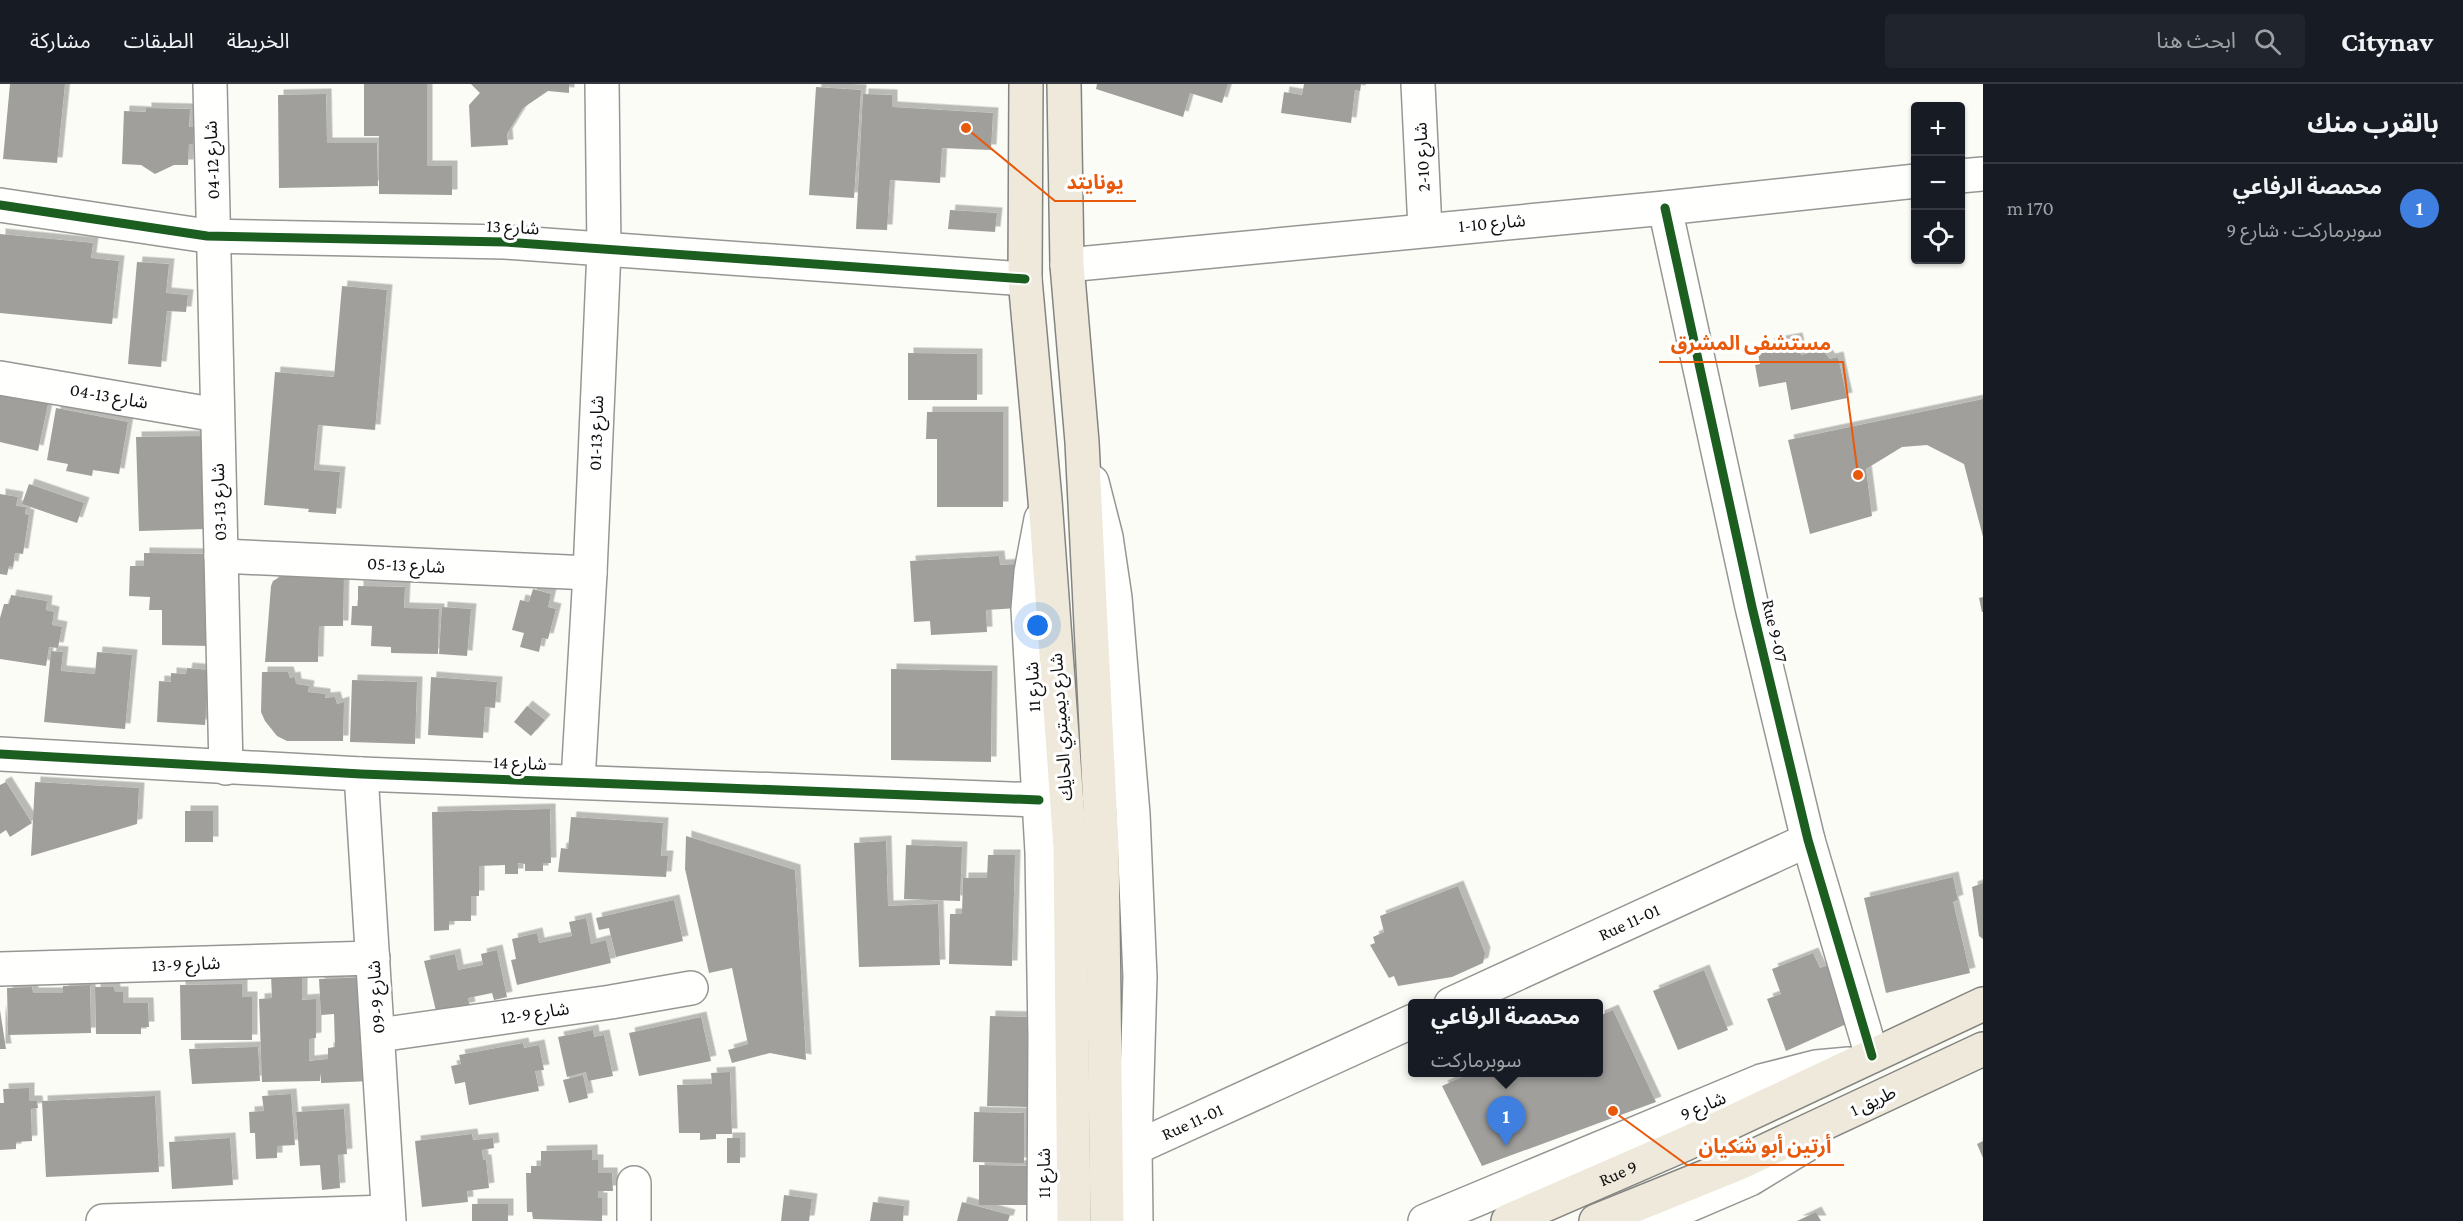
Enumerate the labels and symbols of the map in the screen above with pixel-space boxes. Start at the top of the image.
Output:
street label: شارع 12-04 [201,120,227,200]
street label: شارع 10-2 [1410,121,1438,192]
callout: يونايتد [1055,163,1136,201]
text: يونايتد [1066,171,1124,194]
street label: شارع 10-1 [1458,210,1527,240]
street label: شارع 13 [486,216,540,242]
callout: مستشفى المشرق [1659,324,1843,362]
text: مستشفى المشرق [1671,332,1831,355]
street label: شارع 13-04 [68,379,150,417]
street label: شارع 13-01 [585,395,611,471]
street label: شارع 13-03 [208,462,234,541]
street label: شارع 13-05 [366,553,446,581]
street label: Rue 9-07 [1758,597,1792,665]
your location [1023,611,1052,640]
street label: شارع ديميتري الحايك [1046,652,1080,802]
street label: شارع 11 [1022,661,1048,713]
street label: شارع 14 [493,752,547,778]
street label: Rue 11-01 [1595,899,1663,945]
street label: شارع 9-13 [151,953,221,979]
street label: شارع 9-09 [363,959,393,1034]
street label: شارع 9-12 [500,998,571,1032]
street label: طريق 1 [1847,1082,1899,1121]
street label: شارع 9 [1677,1087,1730,1128]
pin: 1 [1486,1096,1526,1146]
street label: Rue 11-01 [1158,1099,1226,1144]
callout: أرتين أبو شكيان [1687,1127,1844,1165]
text: أرتين أبو شكيان [1699,1133,1831,1158]
street label: شارع 11 [1034,1148,1058,1198]
street label: Rue 9 [1596,1156,1640,1190]

